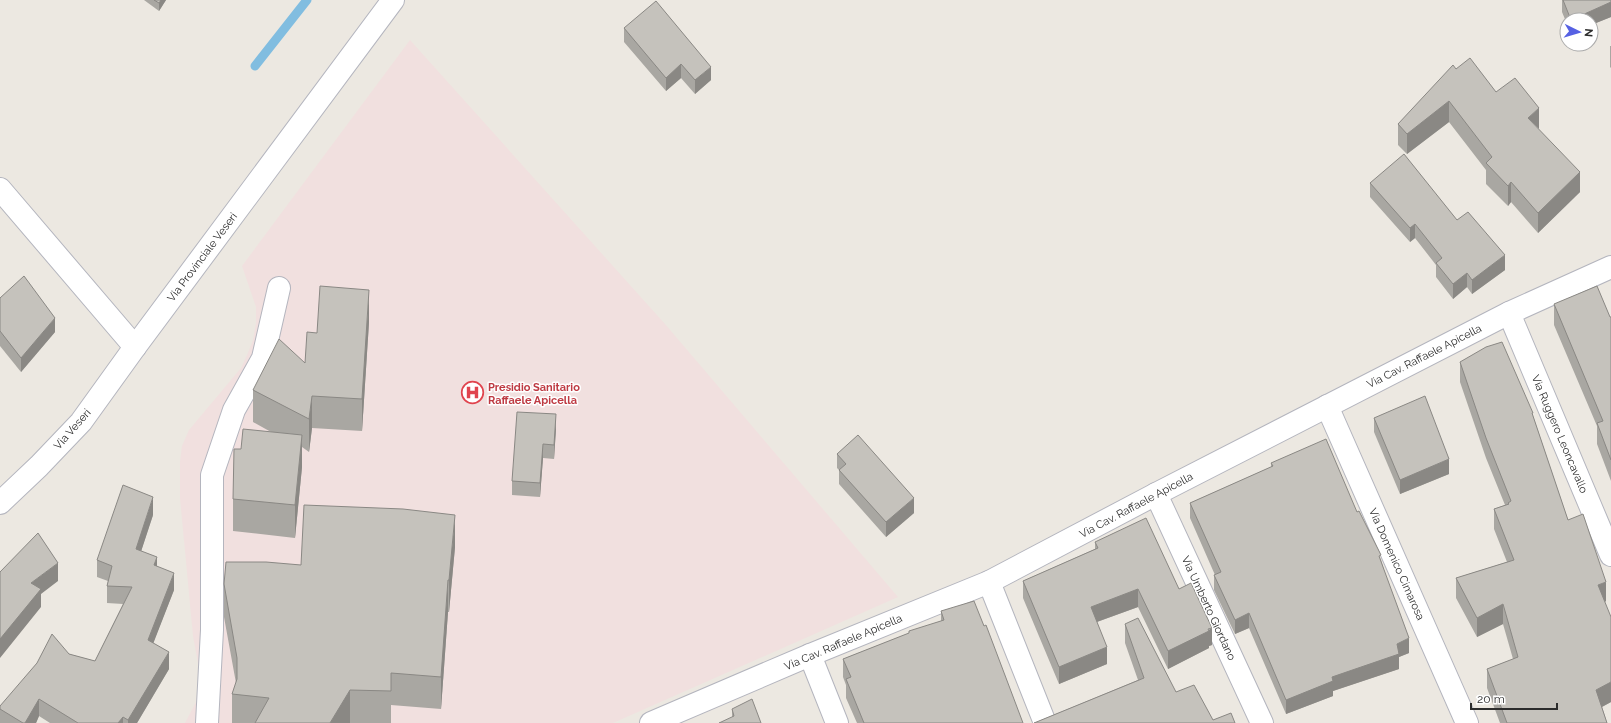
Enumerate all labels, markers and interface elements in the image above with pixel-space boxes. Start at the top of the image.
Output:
north arrow [1559,12,1599,52]
text: N [1582,28,1595,38]
street label: Via Provinciale Veseri [165,210,240,304]
street label: Via Cav. Raffaele Apicella [1365,322,1484,391]
street label: Via Ruggero Leoncavallo [1529,373,1591,496]
hospital icon: Presidio Sanitario Raffaele Apicella [459,380,485,406]
place label: Presidio Sanitario Raffaele Apicella [488,381,580,407]
street label: Via Veseri [51,406,94,452]
street label: Via Cav. Raffaele Apicella [1077,470,1195,541]
street label: Via Domenico Cimarosa [1366,506,1427,622]
street label: Via Umberto Giordano [1179,554,1239,663]
street label: Via Cav. Raffaele Apicella [782,612,904,673]
scale bar [1471,685,1557,711]
text: 20 m [1477,692,1505,706]

